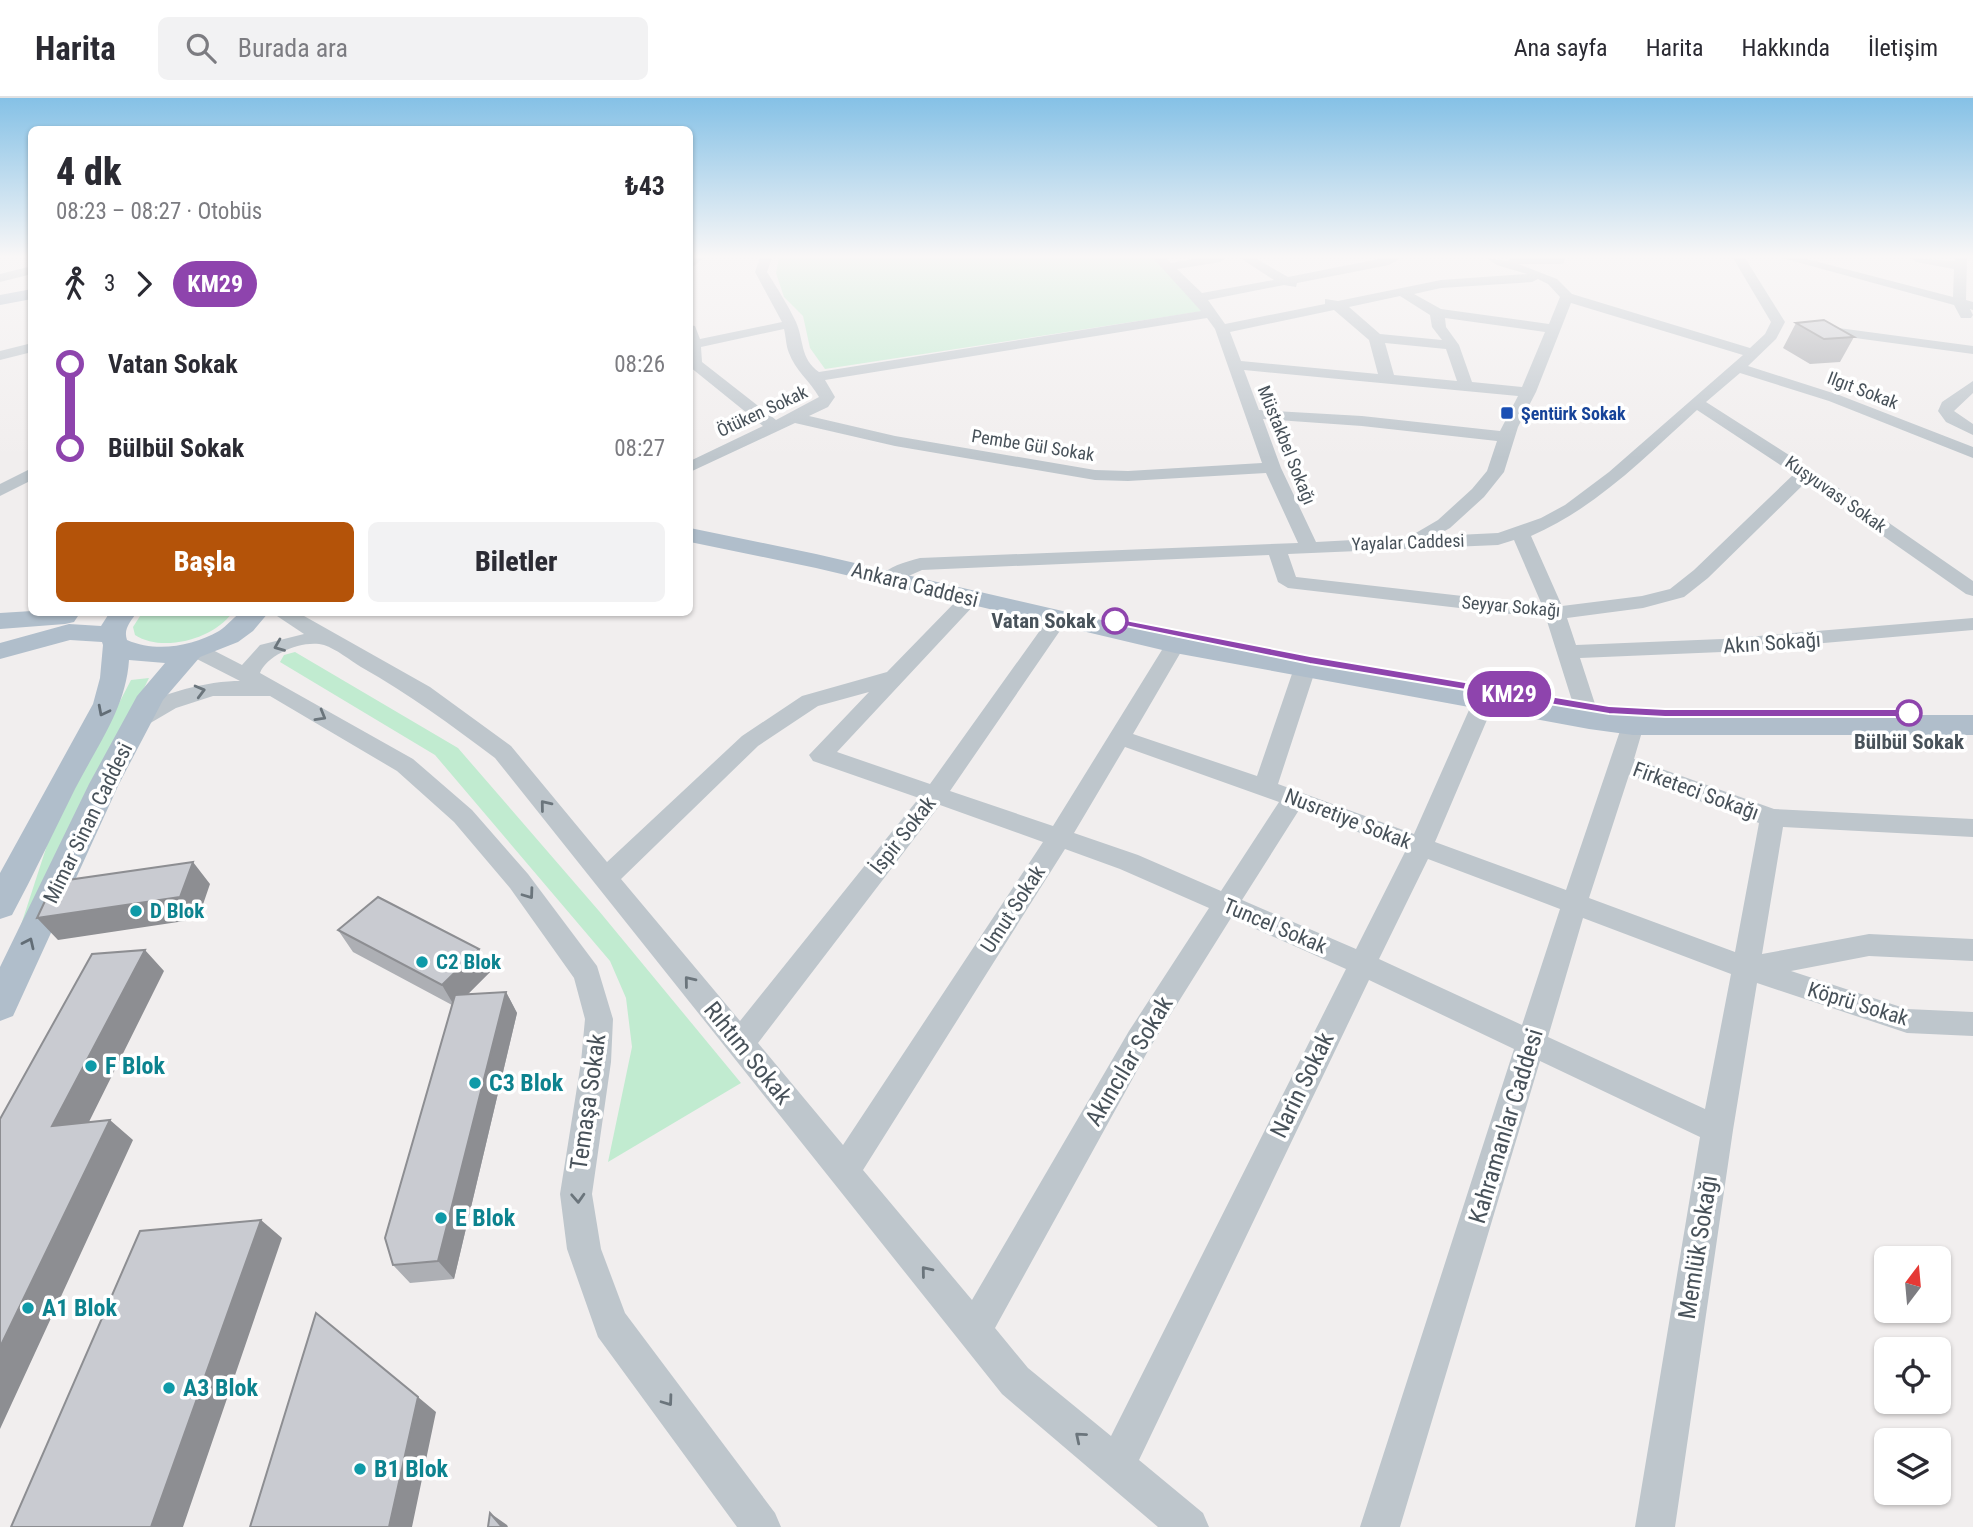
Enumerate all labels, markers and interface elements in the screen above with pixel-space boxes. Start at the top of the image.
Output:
search box [158,17,648,80]
text: Harita [35,29,116,68]
icon: search [182,29,220,67]
text: Burada ara [238,33,348,63]
text: Ana sayfa [1514,34,1608,62]
text: Harita [1646,34,1703,62]
text: Hakkında [1741,34,1830,62]
text: İletişim [1868,34,1938,62]
text: 4 dk [56,150,121,194]
text: ₺43 [625,171,665,201]
text: 08:23 – 08:27 · Otobüs [56,198,262,225]
icon: walk [56,265,94,303]
icon: forward [125,265,163,303]
text: 3 [104,270,115,297]
text: KM29 [187,270,243,298]
text: Vatan Sokak [108,349,238,379]
text: 08:26 [614,351,665,378]
street label: Ilgıt Sokak [1824,367,1902,413]
street label: Ötüken Sokak [713,381,811,441]
street label: Müstakbel Sokağı [1254,382,1320,508]
place label: Şentürk Sokak [1521,403,1626,424]
marker: Şentürk Sokak [1499,405,1515,421]
street label: Pembe Gül Sokak [970,425,1096,465]
text: Bülbül Sokak [108,433,244,463]
text: 08:27 [614,435,665,462]
street label: Kuşyuvası Sokak [1781,451,1891,537]
button: Başla [56,522,354,602]
button: Biletler [368,522,665,602]
street label: Yayalar Caddesi [1351,530,1465,554]
street label: Ankara Caddesi [849,558,981,612]
street label: Seyyar Sokağı [1461,591,1561,621]
marker: Vatan Sokak [1102,608,1128,634]
place label: Vatan Sokak [991,609,1097,633]
street label: Akın Sokağı [1722,628,1822,658]
one-way arrow [274,638,286,652]
line badge: KM29 [1460,671,1558,717]
text: KM29 [1481,680,1537,708]
one-way arrow [194,685,206,699]
marker: Bülbül Sokak [1896,700,1922,726]
one-way arrow [98,704,111,716]
one-way arrow [314,708,327,721]
place label: Bülbül Sokak [1854,730,1965,754]
street label: Mimar Sinan Caddesi [39,739,137,907]
street label: Firketeci Sokağı [1630,757,1762,825]
street label: Nusretiye Sokak [1281,784,1415,854]
street label: İspir Sokak [865,791,941,878]
one-way arrow [540,800,553,813]
street label: Umut Sokak [976,860,1050,957]
one-way arrow [521,886,533,899]
street label: Tuncel Sokak [1220,893,1331,959]
place label: D Blok [150,899,205,923]
marker: D Blok [128,903,144,919]
one-way arrow [21,938,35,950]
place label: C2 Blok [436,950,502,974]
marker: C2 Blok [414,954,430,970]
one-way arrow [685,976,697,989]
street label: Köprü Sokak [1805,977,1912,1031]
street label: Akıncılar Sokak [1079,991,1179,1131]
street label: Rıhtım Sokak [698,996,798,1110]
street label: Kahramanlar Caddesi [1463,1025,1549,1227]
street label: Narin Sokak [1264,1027,1340,1142]
street label: Temaşa Sokak [565,1032,611,1172]
place label: F Blok [105,1052,165,1080]
marker: F Blok [83,1058,99,1074]
place label: C3 Blok [489,1069,564,1097]
marker: C3 Blok [467,1075,483,1091]
street label: Memlük Sokağı [1673,1173,1723,1321]
one-way arrow [570,1192,585,1203]
place label: E Blok [455,1204,516,1232]
marker: E Blok [433,1210,449,1226]
north arrow [1874,1246,1951,1323]
map controls [1874,1246,1951,1505]
one-way arrow [922,1266,934,1279]
place label: A1 Blok [42,1294,117,1322]
marker: A1 Blok [20,1300,36,1316]
button: locate [1874,1337,1951,1414]
place label: A3 Blok [183,1374,258,1402]
marker: A3 Blok [161,1380,177,1396]
one-way arrow [660,1393,672,1406]
button: layers [1874,1428,1951,1505]
one-way arrow [1076,1433,1089,1445]
place label: B1 Blok [374,1455,449,1483]
marker: B1 Blok [352,1461,368,1477]

